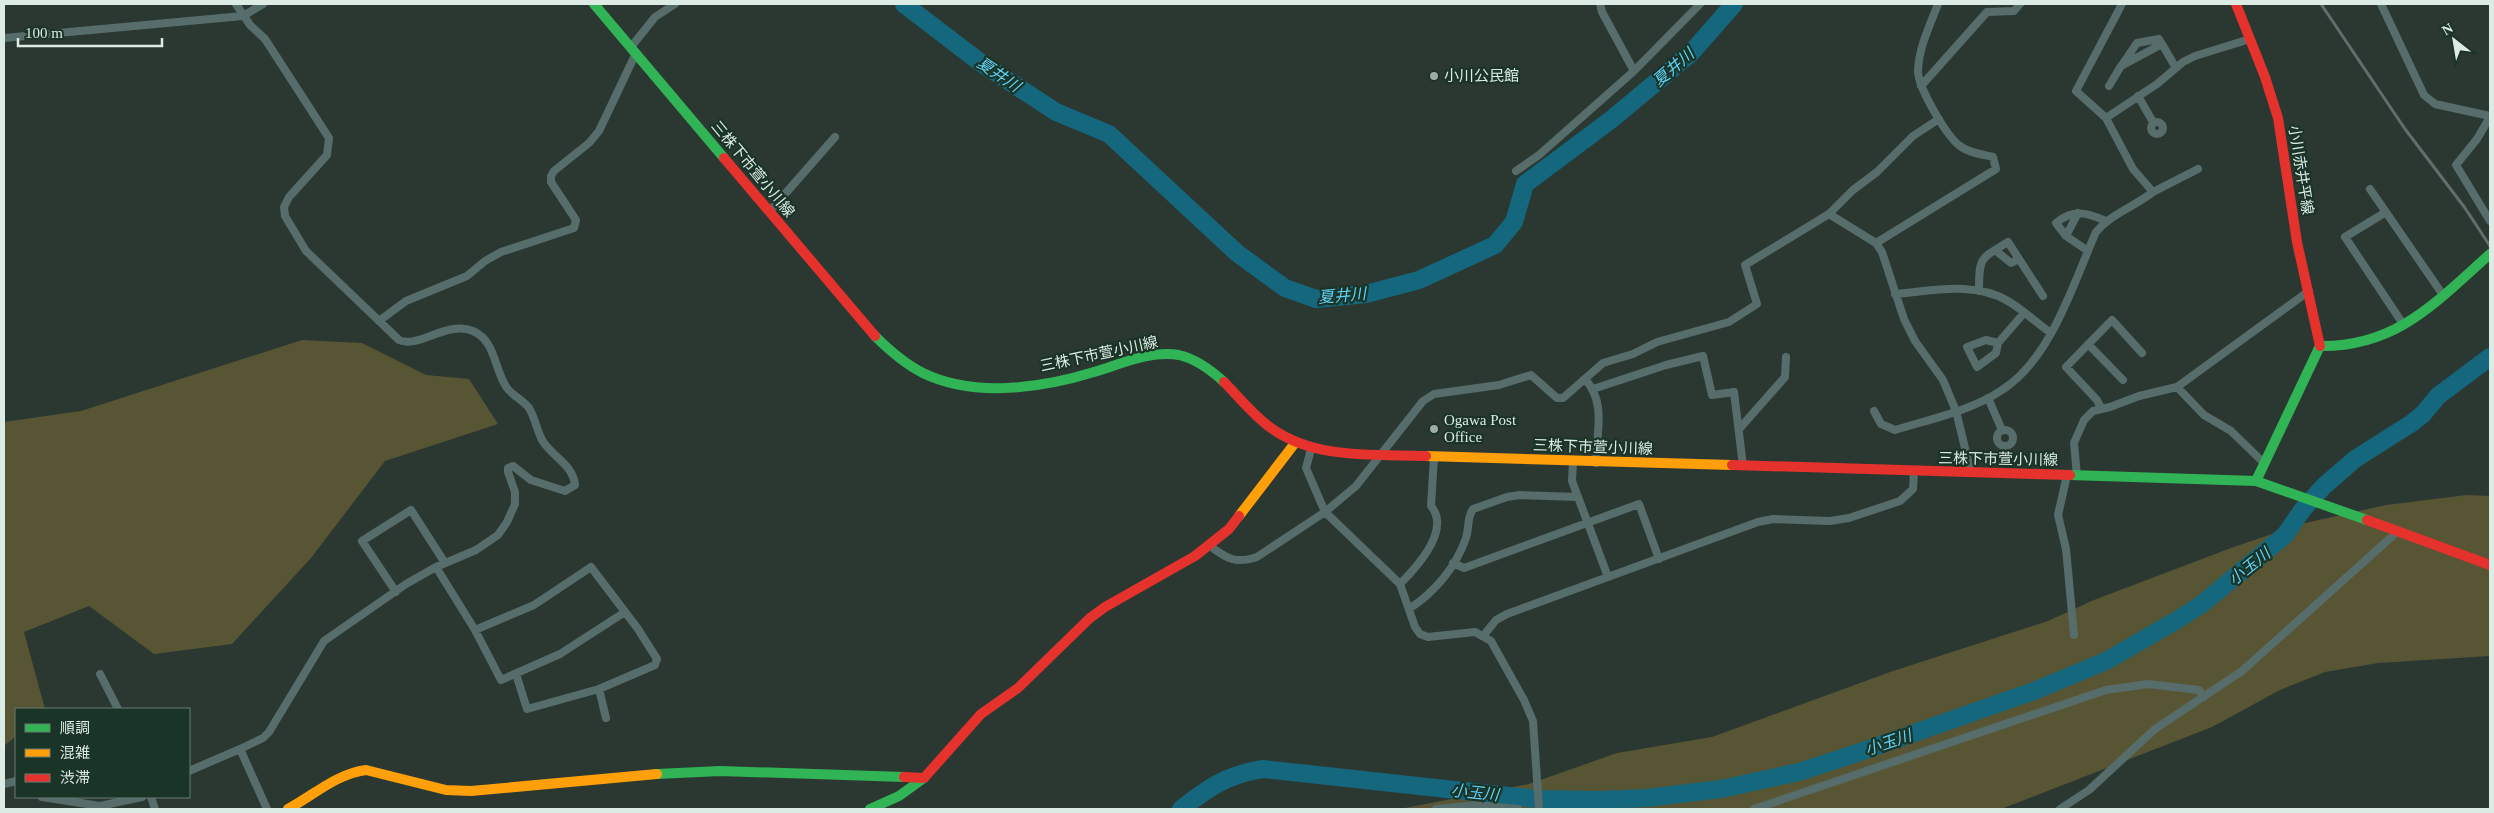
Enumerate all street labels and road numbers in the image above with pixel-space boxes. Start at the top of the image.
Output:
street label: 三株下市萱小川線 [708,118,798,220]
street label: 小川赤井平線 [2286,124,2317,216]
street label: 三株下市萱小川線 [1039,334,1159,374]
street label: 三株下市萱小川線 [1533,437,1653,457]
street label: 三株下市萱小川線 [1938,450,2058,468]

